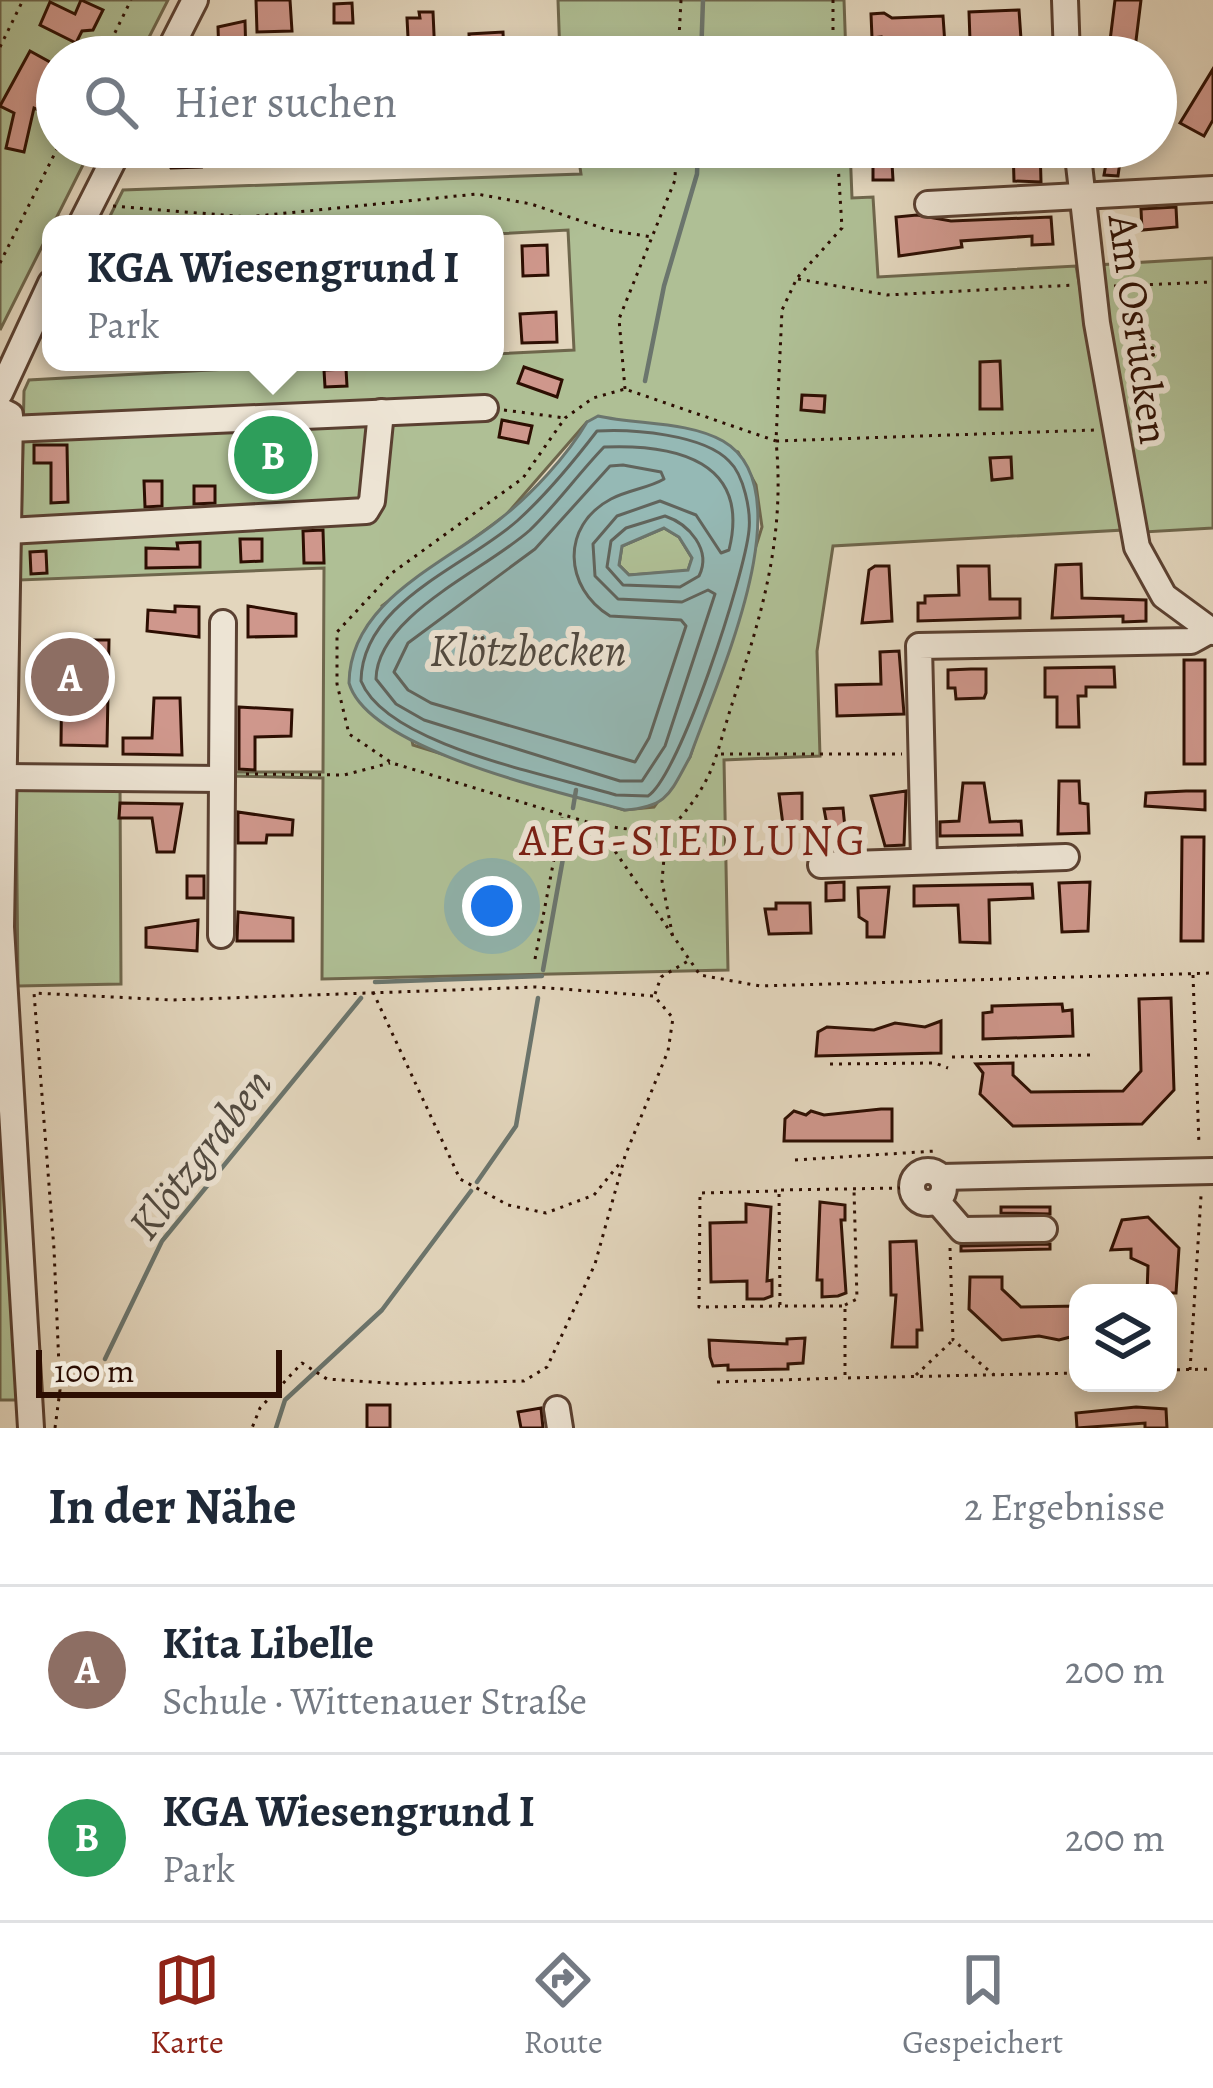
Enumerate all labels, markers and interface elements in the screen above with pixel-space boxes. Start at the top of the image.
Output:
search box [36,36,1177,168]
icon: search [78,69,144,135]
text: Hier suchen [174,71,397,133]
street label: Am Osrücken [1095,209,1183,448]
popup [42,215,504,371]
text: KGA Wiesengrund I [87,236,459,298]
text: Park [87,298,160,351]
pin: B [234,410,312,500]
water label: Klötzbecken [430,619,626,681]
pin: A [31,632,109,722]
district label: AEG-SIEDLUNG [518,809,869,871]
your location [462,876,522,936]
water label: Klötzgraben [113,1055,287,1253]
map controls [1069,1284,1177,1392]
button: layers [1069,1284,1177,1392]
scale bar [36,1344,282,1397]
text: 100 m [54,1348,134,1393]
text: In der Nähe [48,1471,297,1541]
text: 2 Ergebnisse [964,1480,1165,1533]
text: Kita Libelle [162,1612,374,1674]
text: A [75,1643,99,1696]
text: 200 m [1065,1643,1165,1696]
text: Schule · Wittenauer Straße [162,1674,587,1727]
text: KGA Wiesengrund I [162,1780,535,1842]
text: B [75,1811,99,1864]
text: 200 m [1065,1811,1165,1864]
text: Park [162,1842,235,1895]
tab: Karte [150,1947,224,2064]
tab: Route [524,1947,603,2064]
tab: Gespeichert [902,1947,1063,2064]

